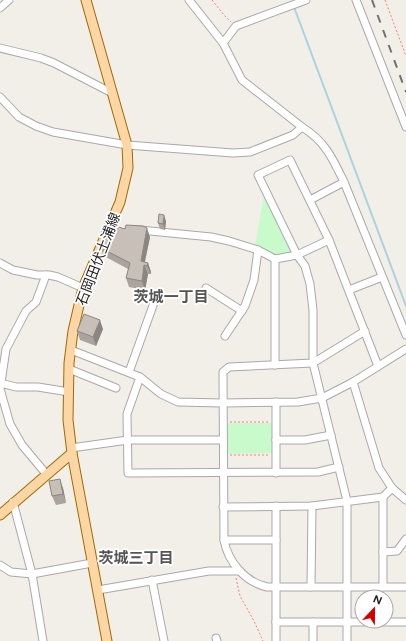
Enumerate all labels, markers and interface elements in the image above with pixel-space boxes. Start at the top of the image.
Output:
street label: 石岡田伏土浦線 [73,210,124,308]
district label: 茨城一丁目 [133,288,209,306]
district label: 茨城三丁目 [98,549,174,567]
north arrow [354,589,394,629]
text: N [371,593,384,608]

